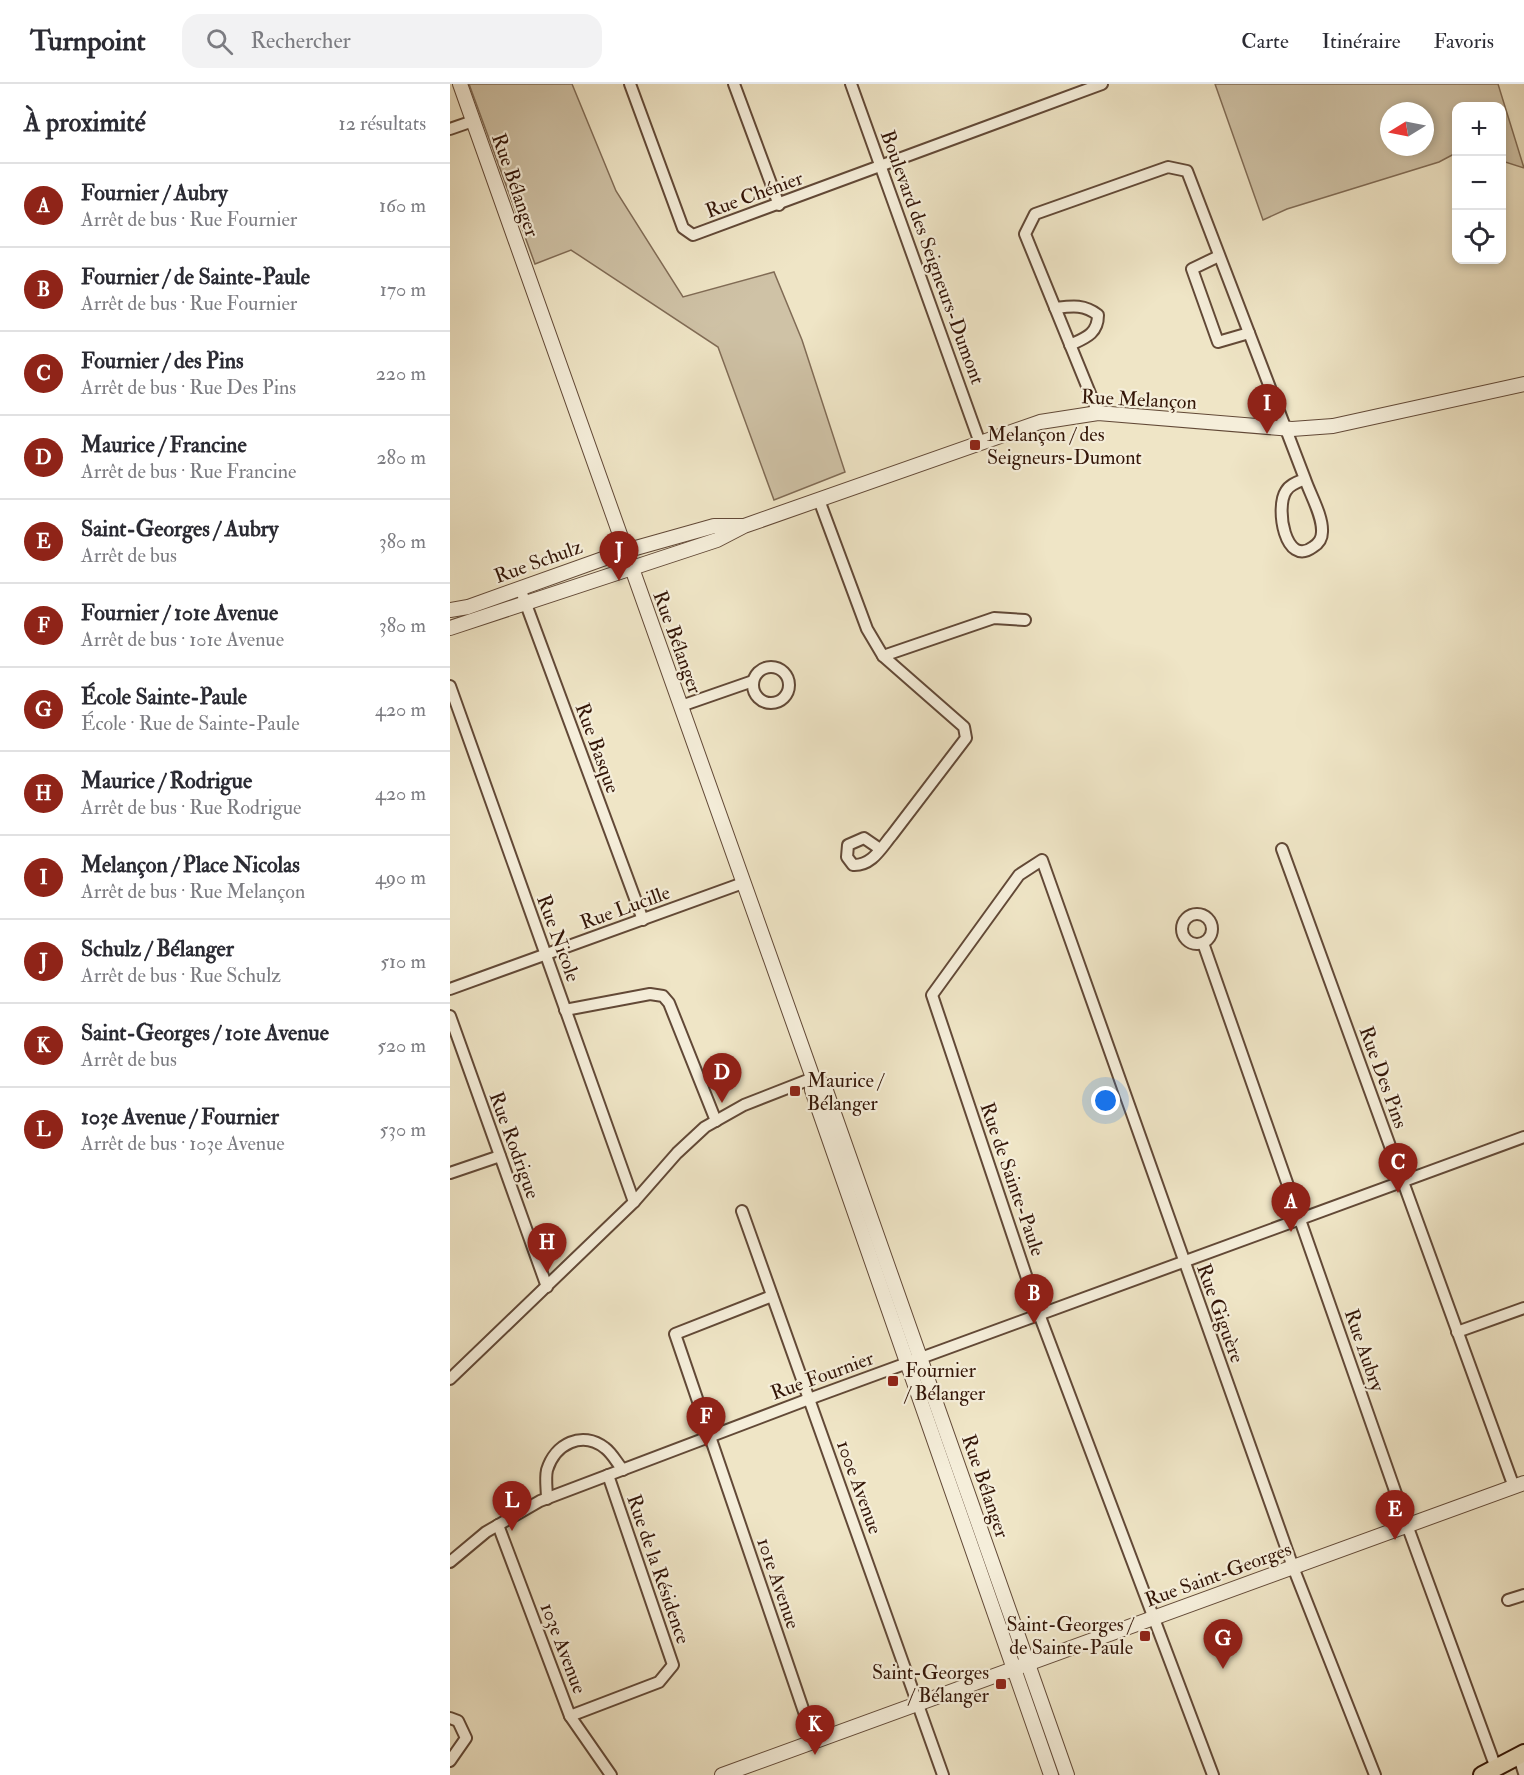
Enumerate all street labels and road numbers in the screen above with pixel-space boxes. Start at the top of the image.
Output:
street label: Boulevard des Seigneurs-Dumont [875,127,990,388]
street label: Rue Bélanger [486,130,545,241]
street label: Rue Chénier [702,165,807,224]
street label: Rue Melançon [1080,384,1198,415]
street label: Rue Schulz [491,534,586,589]
street label: Rue Bélanger [647,587,708,698]
street label: Rue Basque [570,700,625,797]
street label: Rue Lucille [577,880,674,935]
street label: Rue Nicole [531,891,586,985]
street label: Rue Des Pins [1354,1023,1414,1132]
street label: Rue Rodrigue [484,1088,545,1202]
street label: Rue de Sainte-Paule [975,1099,1051,1259]
street label: Rue Giguère [1191,1260,1250,1366]
street label: Rue Aubry [1339,1305,1391,1396]
street label: Rue Fournier [767,1345,878,1406]
street label: Rue Bélanger [956,1431,1015,1542]
street label: 100e Avenue [831,1437,888,1537]
street label: Rue de la Résidence [621,1491,696,1647]
street label: 101e Avenue [751,1534,806,1632]
street label: Rue Saint-Georges [1142,1536,1295,1613]
street label: 103e Avenue [535,1599,592,1697]

